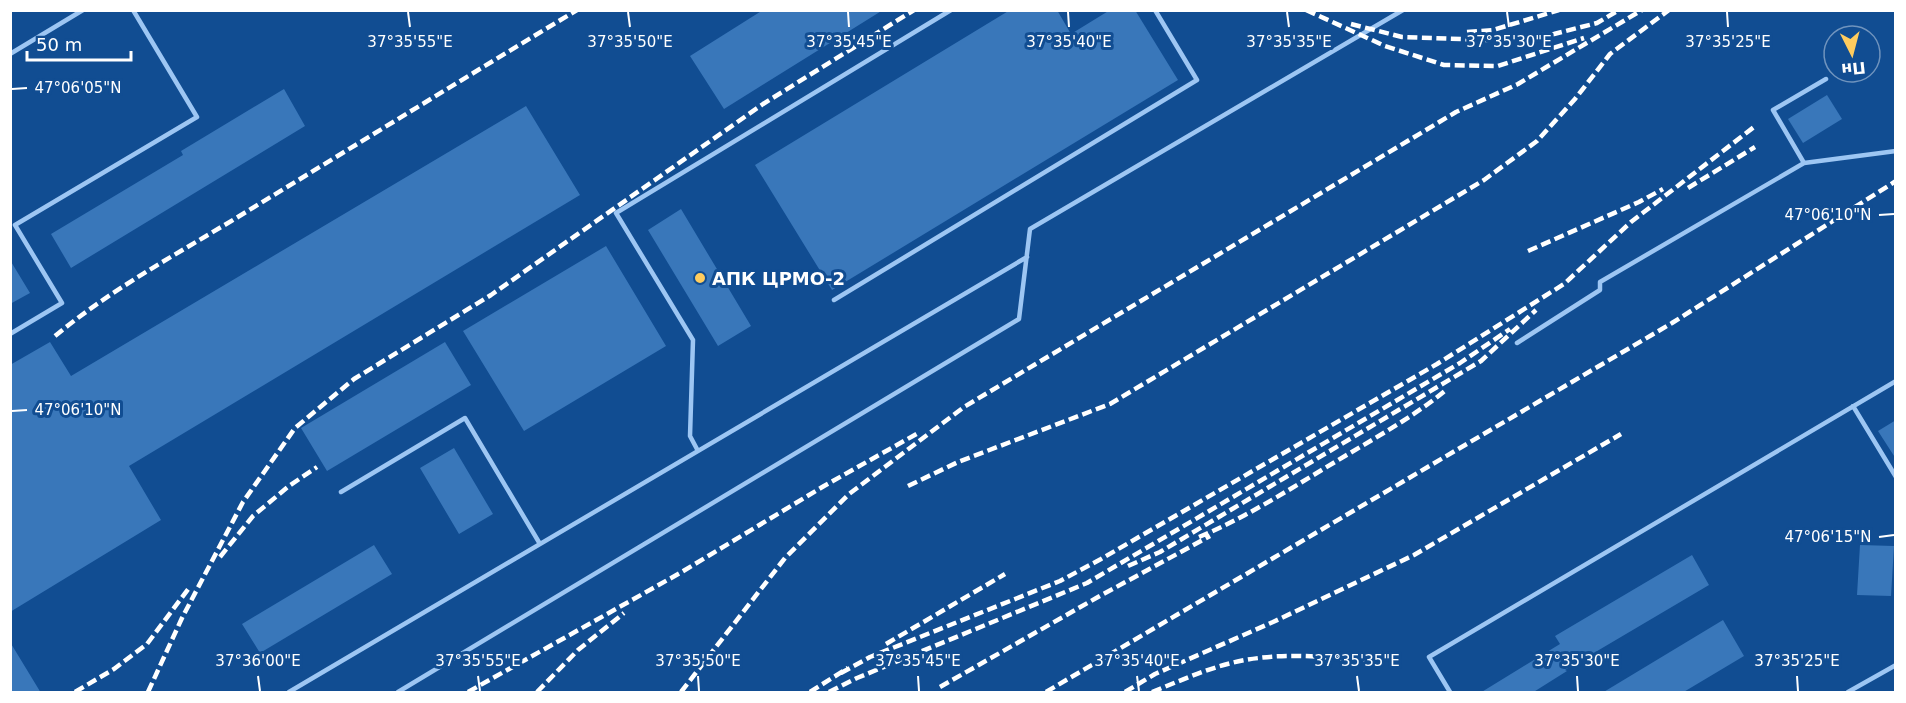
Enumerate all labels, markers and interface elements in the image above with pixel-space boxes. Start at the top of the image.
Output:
scale bar [27,24,130,62]
north arrow [1822,24,1882,84]
text: 37°35'55"E [367,33,453,51]
text: 37°35'50"E [587,33,673,51]
text: 37°35'45"E [806,33,892,51]
text: 37°35'40"E [1026,33,1112,51]
text: 37°35'35"E [1246,33,1332,51]
text: 37°35'30"E [1466,33,1552,51]
text: 37°35'25"E [1685,33,1771,51]
text: 50 m [36,34,82,55]
text: Пн [1840,58,1867,79]
text: 47°06'05"N [34,79,122,97]
text: 47°06'10"N [1784,206,1872,224]
place label: АПК ЦРМО-2 [712,268,845,289]
marker: АПК ЦРМО-2 [693,271,707,285]
text: 47°06'10"N [34,401,122,419]
text: 47°06'15"N [1784,528,1872,546]
text: 37°36'00"E [215,652,301,670]
text: 37°35'55"E [435,652,521,670]
text: 37°35'50"E [655,652,741,670]
text: 37°35'45"E [875,652,961,670]
text: 37°35'40"E [1094,652,1180,670]
text: 37°35'35"E [1314,652,1400,670]
text: 37°35'30"E [1534,652,1620,670]
text: 37°35'25"E [1754,652,1840,670]

